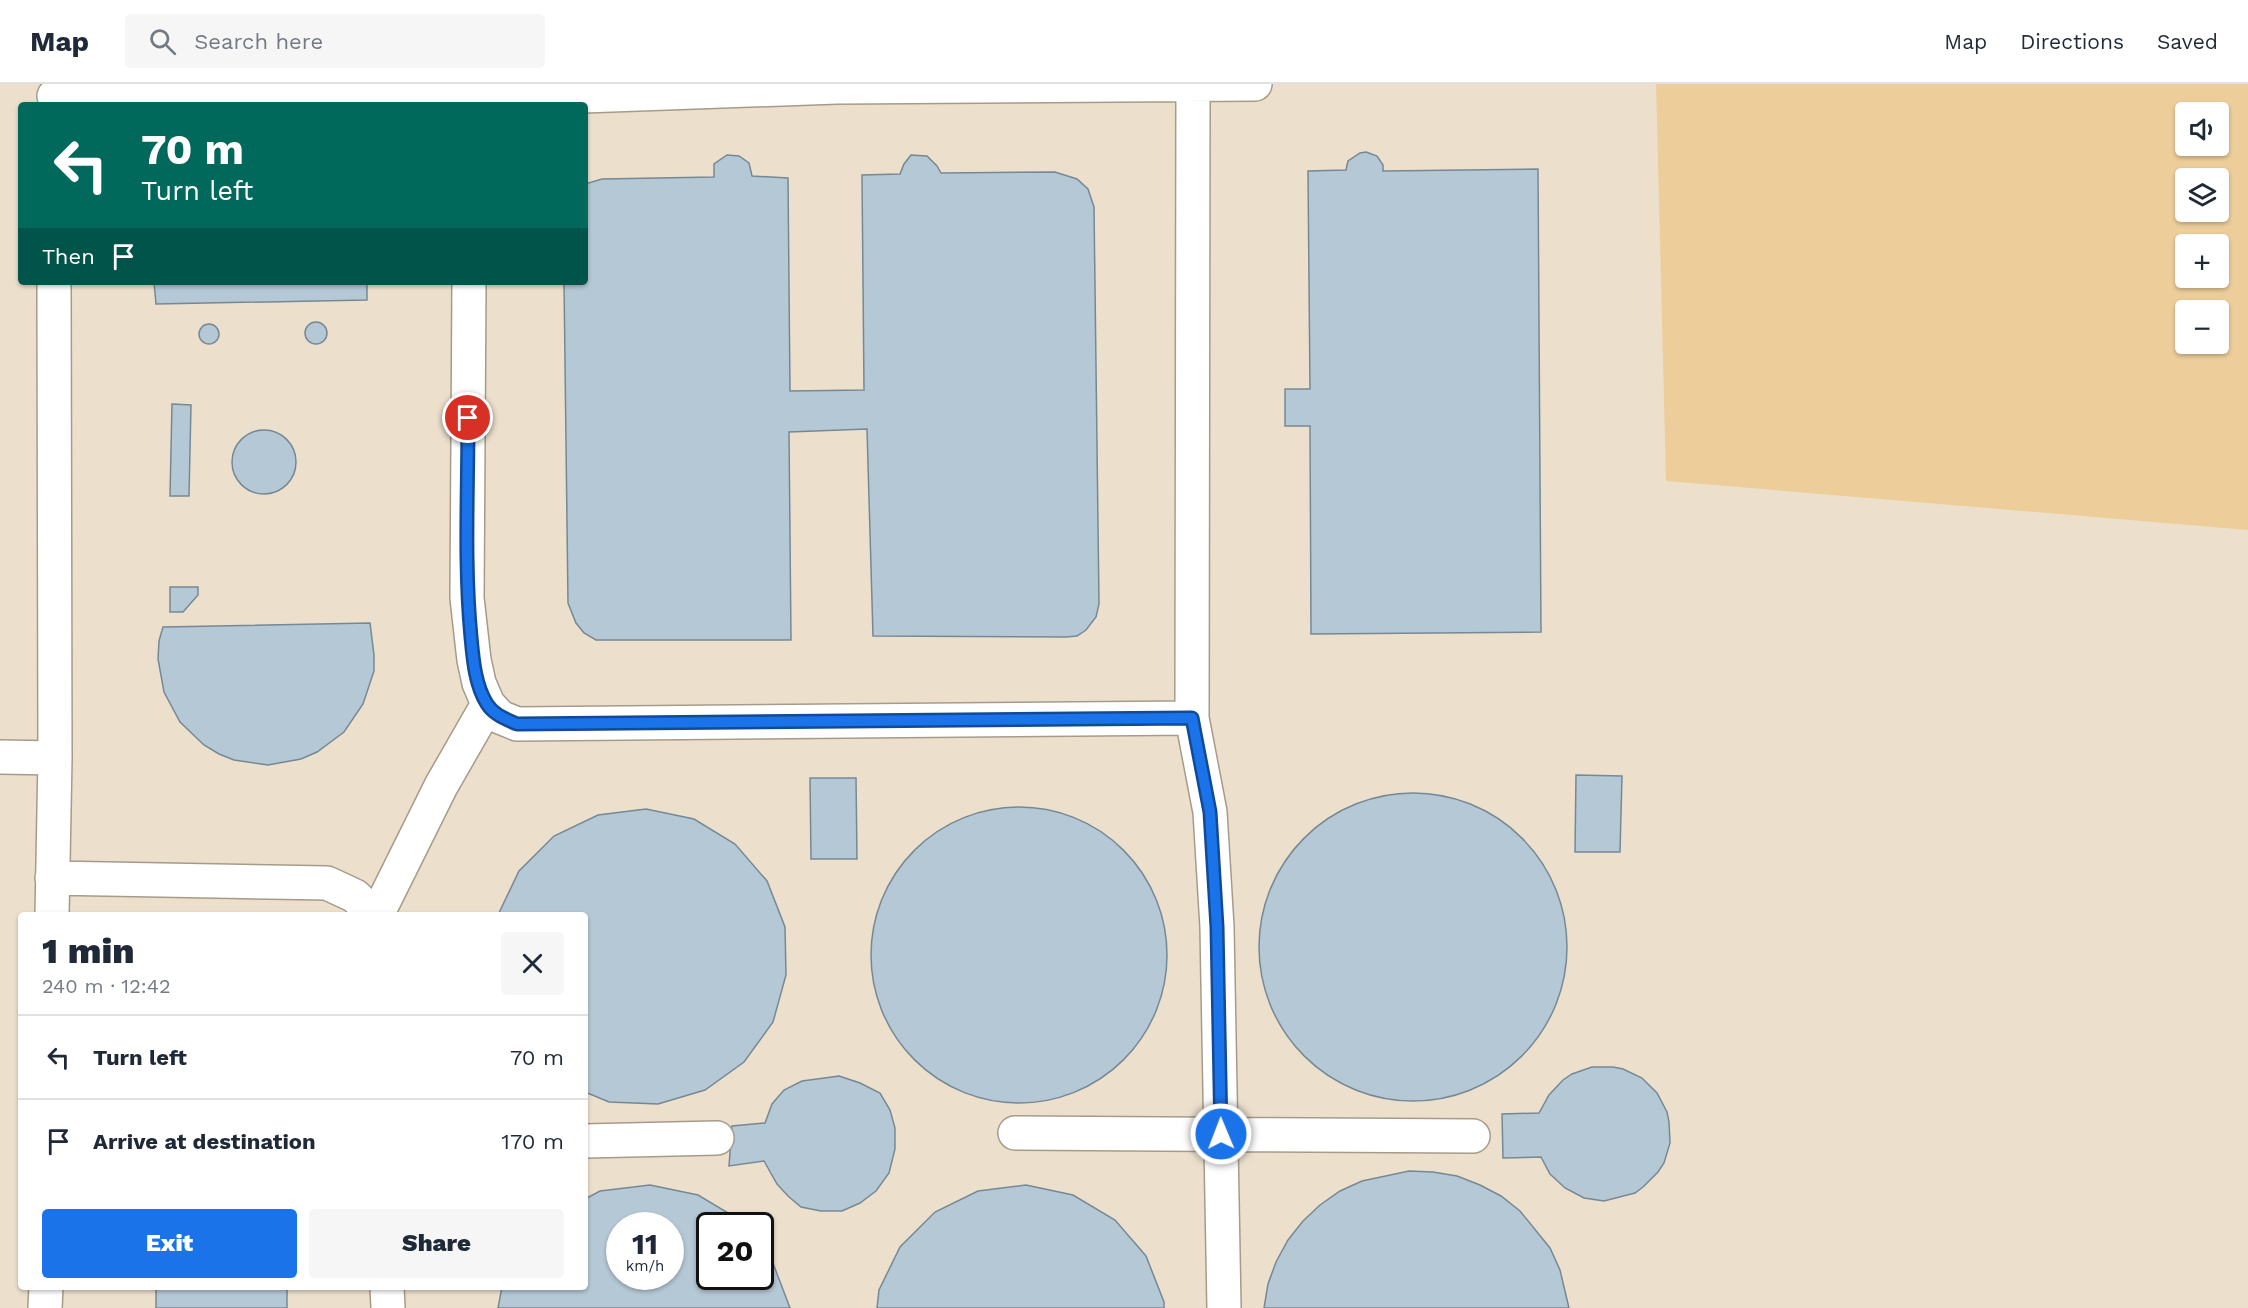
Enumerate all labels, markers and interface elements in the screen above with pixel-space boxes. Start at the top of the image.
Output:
search box [125,14,545,68]
text: Map [30,25,89,58]
icon: search [146,25,179,58]
text: Search here [194,29,323,54]
text: Map [1944,29,1987,54]
text: Directions [2020,29,2124,54]
text: Saved [2157,29,2218,54]
map controls [2175,102,2229,354]
button: sound [2175,102,2229,156]
text: 70 m [141,125,244,174]
icon: left [42,126,120,204]
button: layers [2175,168,2229,222]
text: Turn left [141,175,253,207]
button: + [2175,234,2229,288]
icon: arrive [107,240,140,273]
text: Then [42,244,95,269]
button: − [2175,300,2229,354]
pin [442,392,493,443]
icon: arrive [451,401,484,434]
text: 1 min [42,930,135,972]
button: close [501,932,564,995]
text: 240 m · 12:42 [42,974,171,998]
icon: left [42,1041,75,1074]
text: Turn left [93,1045,187,1070]
text: 70 m [510,1045,564,1070]
position arrow [1189,1102,1253,1166]
icon: arrive [42,1125,75,1158]
text: Arrive at destination [93,1129,316,1154]
text: 170 m [501,1129,564,1154]
button: Exit [42,1209,297,1278]
button: Share [309,1209,564,1278]
speed limit sign: 20 [696,1212,774,1290]
text: 11 [632,1226,658,1261]
text: km/h [626,1257,664,1275]

